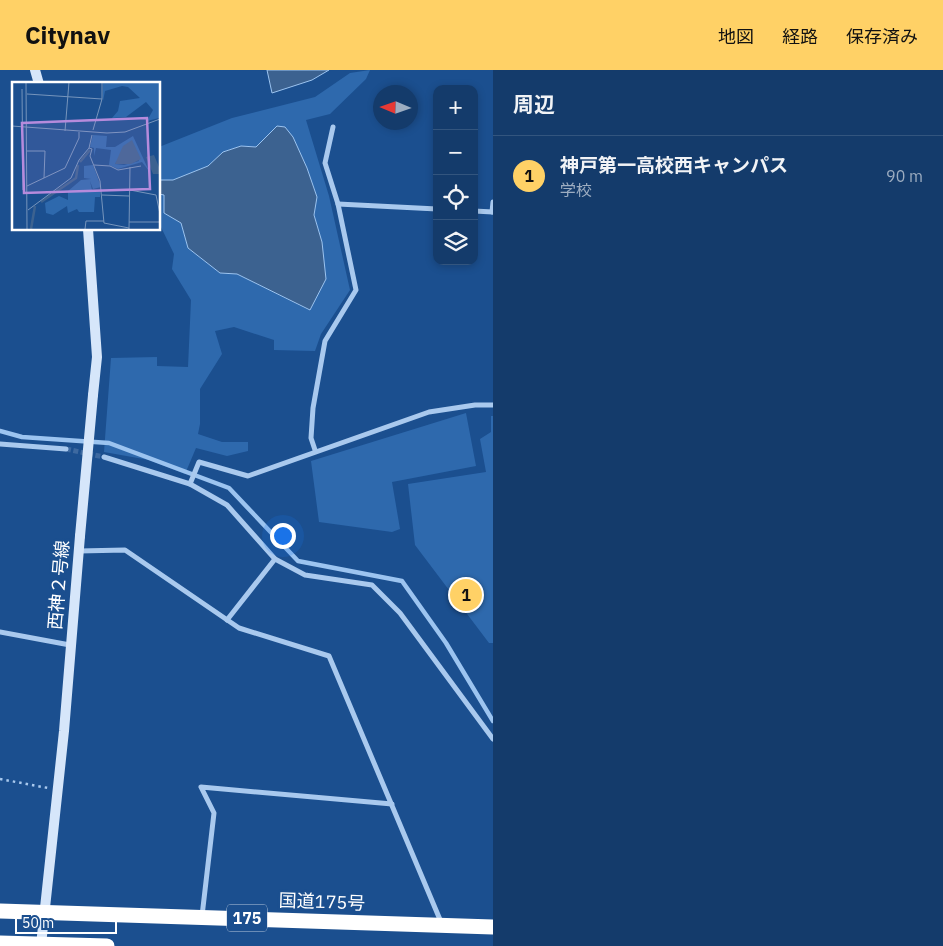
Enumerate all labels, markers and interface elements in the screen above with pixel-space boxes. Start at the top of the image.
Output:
text: Citynav [25,19,110,51]
text: 地図 [718,25,754,48]
text: 経路 [782,25,818,48]
text: 保存済み [846,25,918,48]
inset map [12,82,160,230]
north arrow [373,85,418,130]
map controls [433,85,478,265]
button: + [433,85,478,130]
text: 周辺 [513,90,555,118]
button: − [433,130,478,175]
text: 神戸第一高校西キャンパス [560,153,788,177]
text: 1 [524,166,534,186]
text: 90 m [886,166,923,186]
button: locate [433,175,478,220]
text: 学校 [560,180,592,200]
button: layers [433,220,478,265]
your location [270,523,296,549]
street label: 西神２号線 [43,539,74,631]
pin: 1 [450,576,482,614]
street label: 国道175号 [278,888,366,915]
road number: 175 [227,904,267,931]
scale bar [15,911,118,934]
text: 50 m [22,914,54,932]

